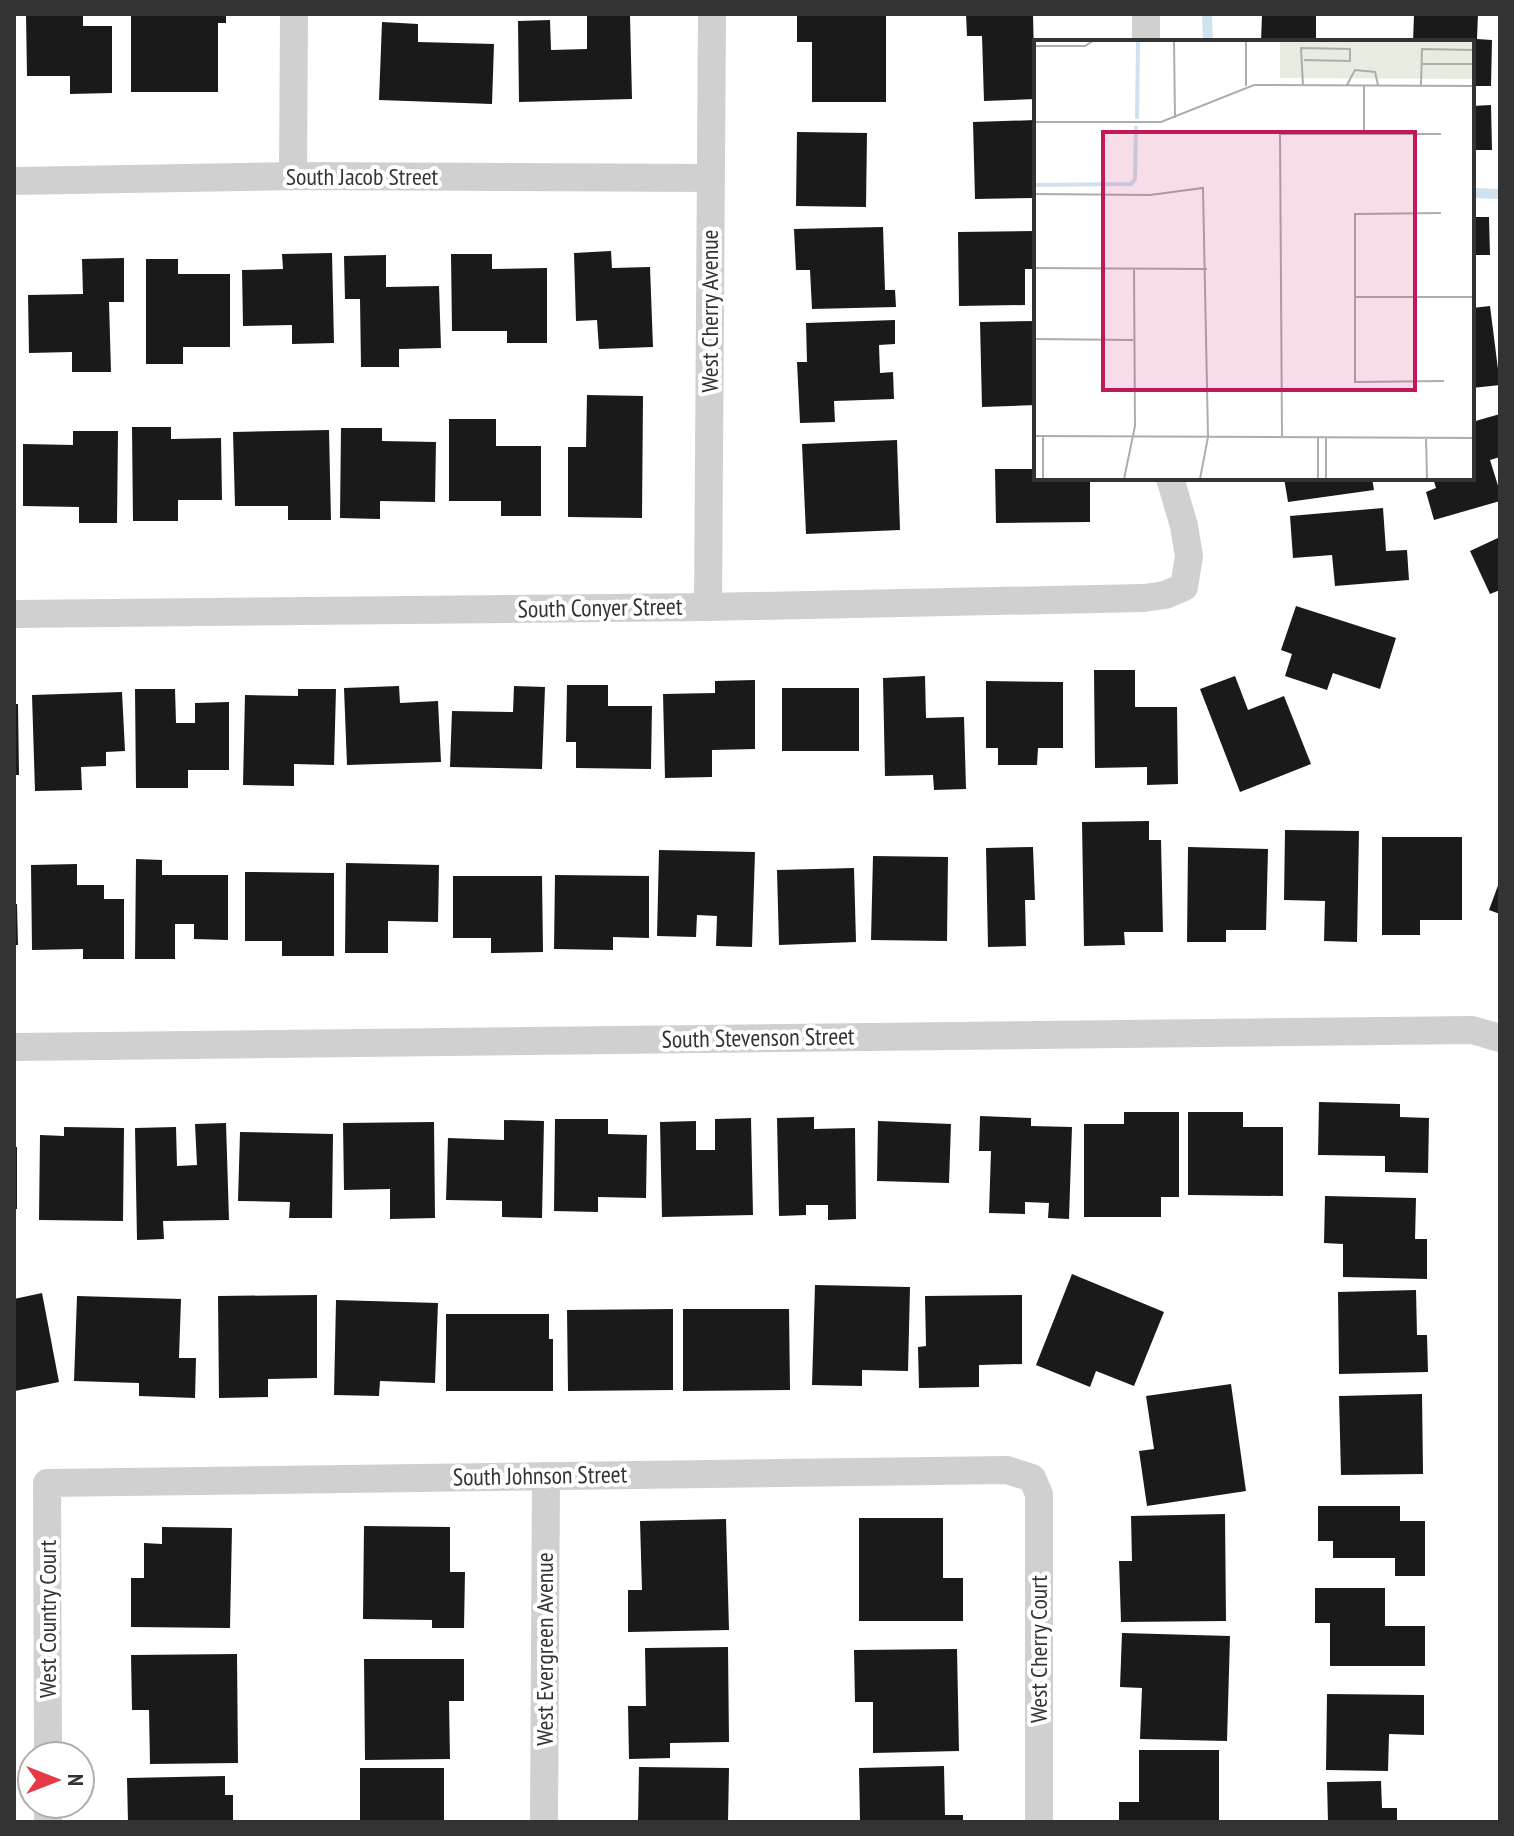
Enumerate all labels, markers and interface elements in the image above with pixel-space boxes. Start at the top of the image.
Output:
inset map [1034,40,1474,480]
street label: South Jacob Street [286,161,439,192]
street label: West Cherry Avenue [694,229,725,393]
street label: South Conyer Street [517,591,683,624]
street label: South Stevenson Street [661,1020,855,1055]
street label: South Johnson Street [453,1458,628,1493]
street label: West Country Court [32,1540,63,1698]
street label: West Evergreen Avenue [529,1552,560,1746]
street label: West Cherry Court [1023,1575,1054,1723]
north arrow [16,1740,96,1820]
text: N [62,1774,90,1786]

